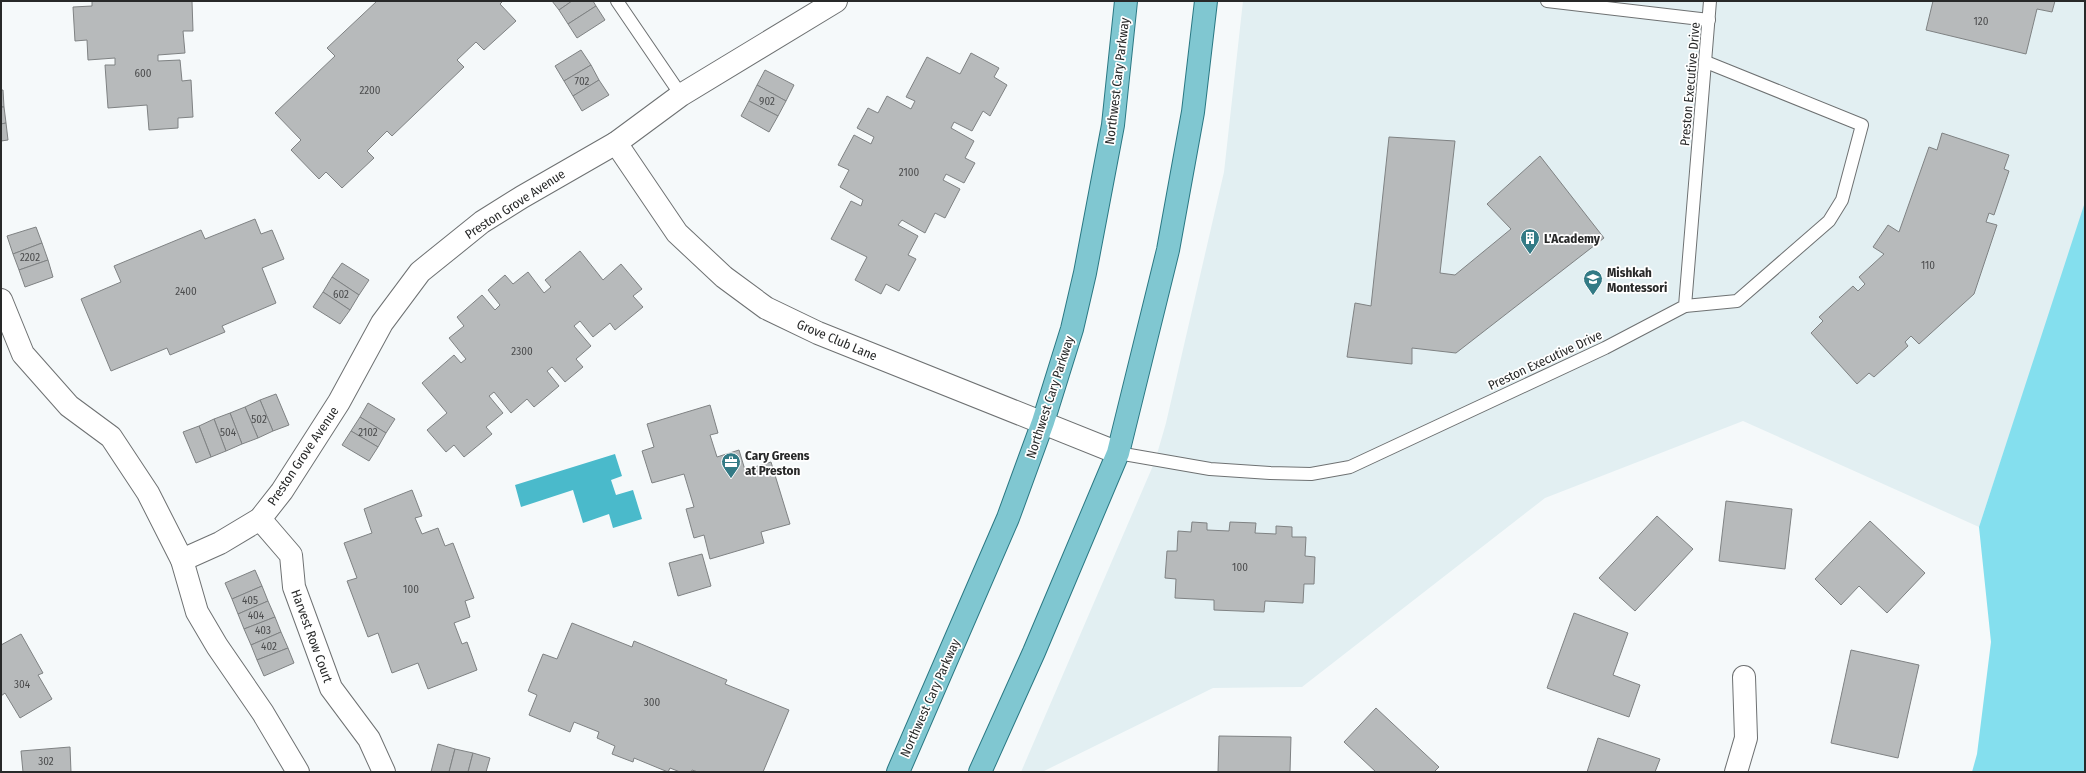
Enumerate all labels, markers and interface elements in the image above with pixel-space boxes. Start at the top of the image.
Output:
house number: 120 [1974,15,1989,28]
street label: Northwest Cary Parkway [1102,16,1132,145]
street label: Preston Executive Drive [1677,22,1703,146]
house number: 600 [135,67,152,80]
house number: 702 [575,75,590,88]
house number: 2200 [359,84,381,97]
house number: 902 [759,95,775,108]
street label: Preston Grove Avenue [462,166,568,242]
house number: 2100 [899,166,919,179]
building icon: L'Academy [1519,227,1541,255]
place label: L'Academy [1544,231,1601,246]
house number: 2202 [20,251,40,264]
house number: 110 [1921,259,1935,272]
place label: Mishkah Montessori [1607,265,1667,295]
school or university icon: Mishkah Montessori [1582,268,1604,296]
house number: 2400 [175,285,197,298]
house number: 602 [333,288,349,301]
street label: Grove Club Lane [795,316,879,364]
street label: Preston Executive Drive [1486,327,1604,393]
street label: Northwest Cary Parkway [1023,334,1077,460]
house number: 2300 [511,345,533,358]
street label: Preston Grove Avenue [264,404,342,508]
house number: 502 [251,413,267,426]
house number: 504 [220,426,237,439]
house number: 2102 [358,426,378,439]
place label: Cary Greens at Preston [745,448,810,478]
office icon: Cary Greens at Preston [720,451,742,479]
house number: 100 [1232,561,1248,574]
house number: 100 [403,583,419,596]
street label: Harvest Row Court [288,587,336,685]
house number: 405 [242,594,258,607]
house number: 404 [248,609,265,622]
house number: 403 [255,624,271,637]
street label: Northwest Cary Parkway [897,636,963,759]
house number: 402 [261,640,277,653]
house number: 304 [14,678,31,691]
house number: 300 [644,696,660,709]
house number: 302 [38,755,54,768]

